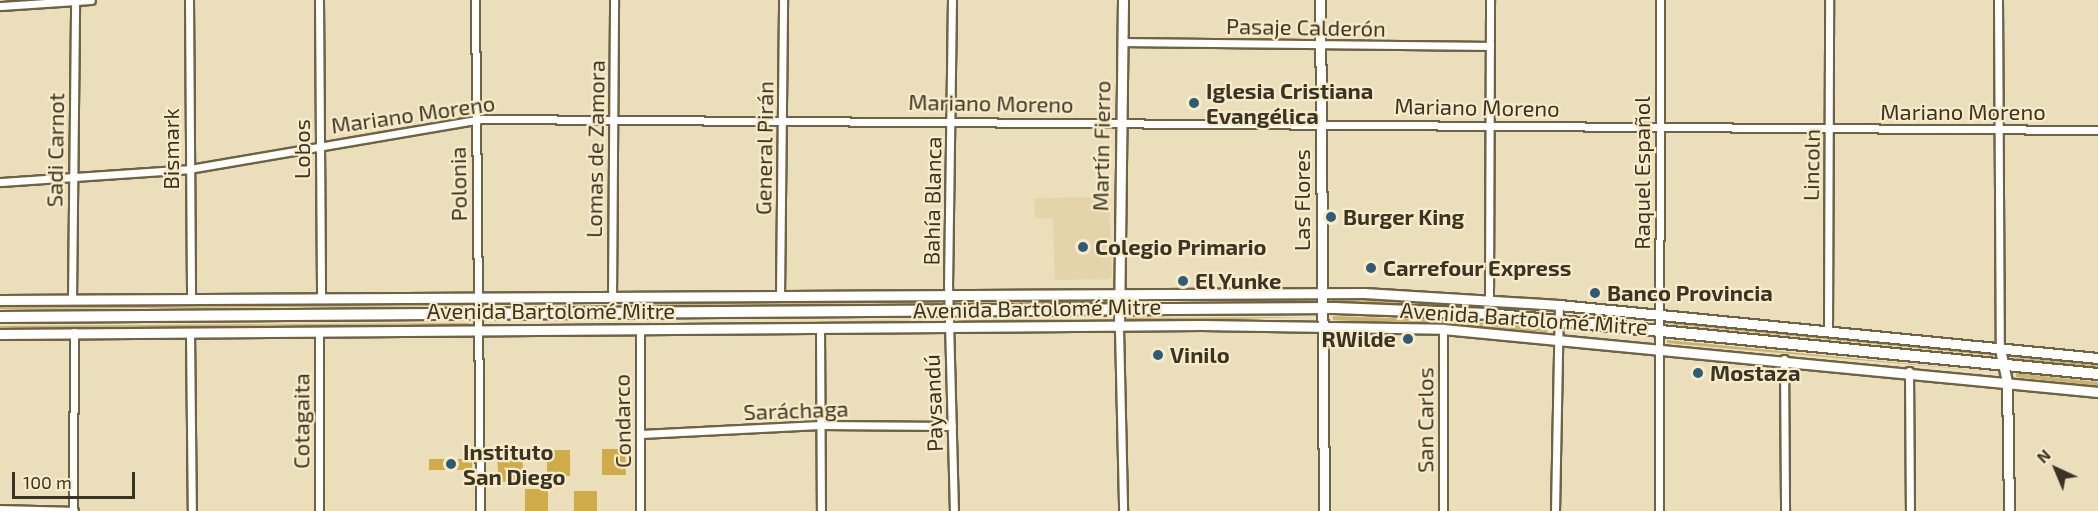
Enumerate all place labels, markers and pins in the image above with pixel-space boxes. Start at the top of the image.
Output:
place label: Iglesia Cristiana Evangélica [1206,77,1373,128]
marker: Iglesia Cristiana Evangélica [1187,96,1201,110]
place label: Burger King [1343,204,1465,230]
marker: Burger King [1324,210,1338,224]
place label: Colegio Primario [1095,234,1267,260]
marker: Colegio Primario [1076,240,1090,254]
place label: Carrefour Express [1383,255,1572,281]
marker: Carrefour Express [1364,261,1378,275]
place label: El Yunke [1195,268,1282,294]
marker: El Yunke [1176,274,1190,288]
place label: Banco Provincia [1607,280,1773,306]
marker: Banco Provincia [1588,286,1602,300]
place label: RWilde [1322,326,1396,352]
marker: RWilde [1401,332,1415,346]
place label: Vinilo [1170,342,1230,368]
marker: Vinilo [1151,348,1165,362]
place label: Mostaza [1710,360,1800,386]
marker: Mostaza [1691,366,1705,380]
place label: Instituto San Diego [463,438,566,490]
marker: Instituto San Diego [444,457,458,471]

